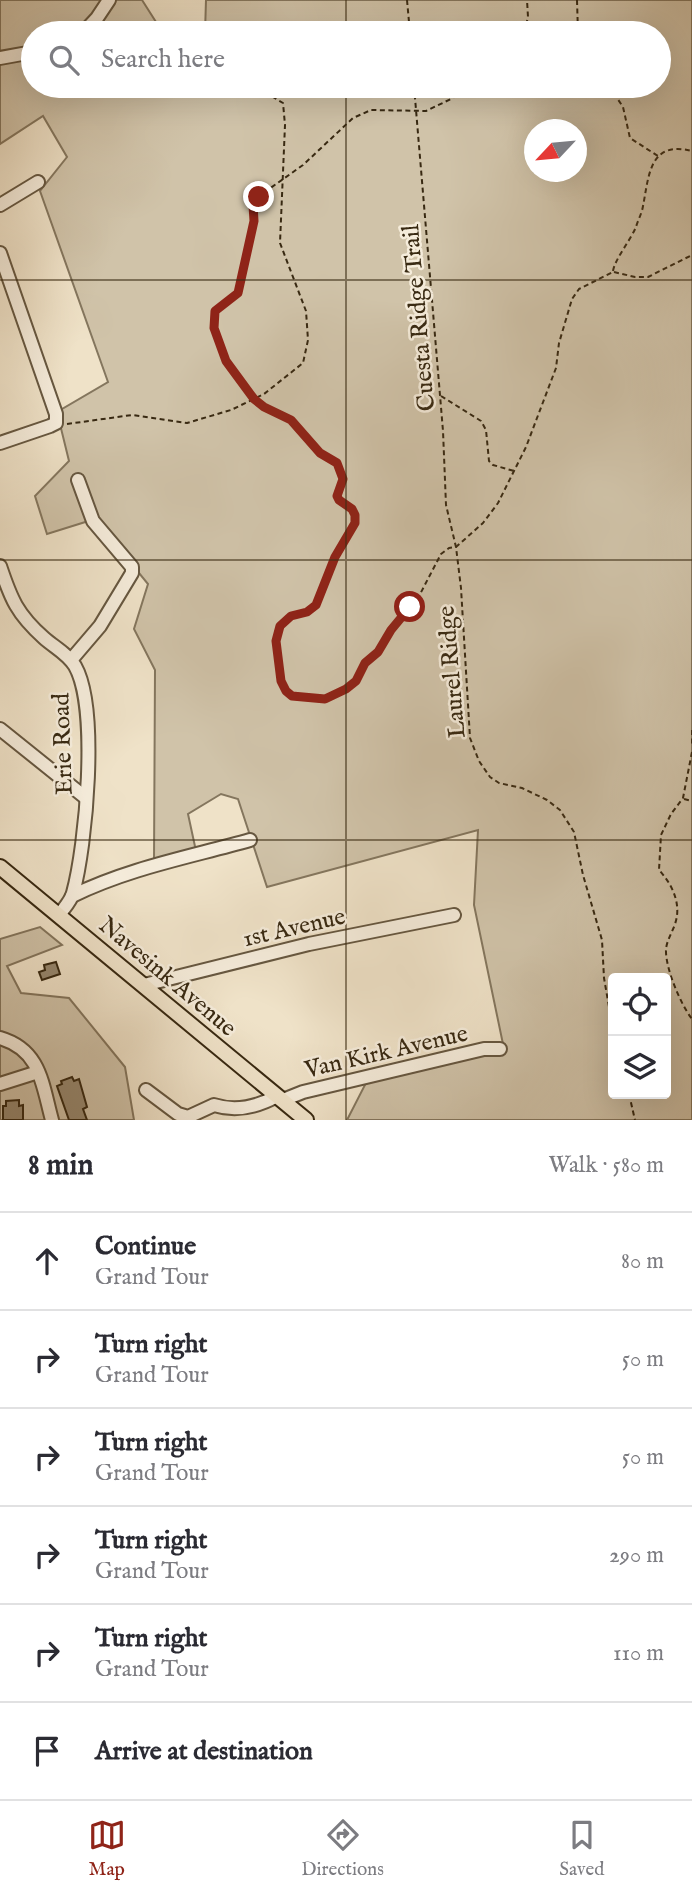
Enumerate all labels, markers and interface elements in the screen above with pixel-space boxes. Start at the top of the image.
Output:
search box [21,21,671,98]
icon: search [45,41,83,79]
text: Search here [101,43,225,76]
north arrow [524,119,587,182]
route end [243,181,274,212]
street label: Cuesta Ridge Trail [396,223,443,412]
route start [394,591,425,622]
street label: Laurel Ridge [431,604,474,739]
street label: Erie Road [46,692,81,796]
street label: 1st Avenue [240,902,349,955]
street label: Navesink Avenue [92,910,242,1044]
map controls [608,973,671,1099]
button: locate [608,973,671,1036]
street label: Van Kirk Avenue [301,1019,471,1087]
button: layers [608,1036,671,1099]
text: 8 min [28,1147,94,1185]
text: Walk · 580 m [548,1151,664,1180]
text: Continue [95,1230,196,1263]
icon: ahead [28,1242,66,1280]
text: 80 m [621,1247,664,1276]
text: Grand Tour [95,1263,209,1292]
text: Turn right [95,1328,208,1361]
icon: right [28,1340,66,1378]
text: 50 m [622,1345,664,1374]
text: Grand Tour [95,1361,209,1390]
text: Turn right [95,1426,208,1459]
icon: right [28,1438,66,1476]
text: 50 m [622,1443,664,1472]
text: Grand Tour [95,1459,209,1488]
text: Turn right [95,1524,208,1557]
icon: right [28,1536,66,1574]
text: 290 m [609,1541,664,1570]
text: Grand Tour [95,1557,209,1586]
text: Turn right [95,1622,208,1655]
icon: right [28,1634,66,1672]
text: 110 m [613,1639,664,1668]
text: Grand Tour [95,1655,209,1684]
icon: arrive [28,1732,66,1770]
text: Arrive at destination [95,1735,313,1768]
tab: Map [88,1816,126,1882]
tab: Directions [301,1816,384,1882]
tab: Saved [559,1816,604,1882]

